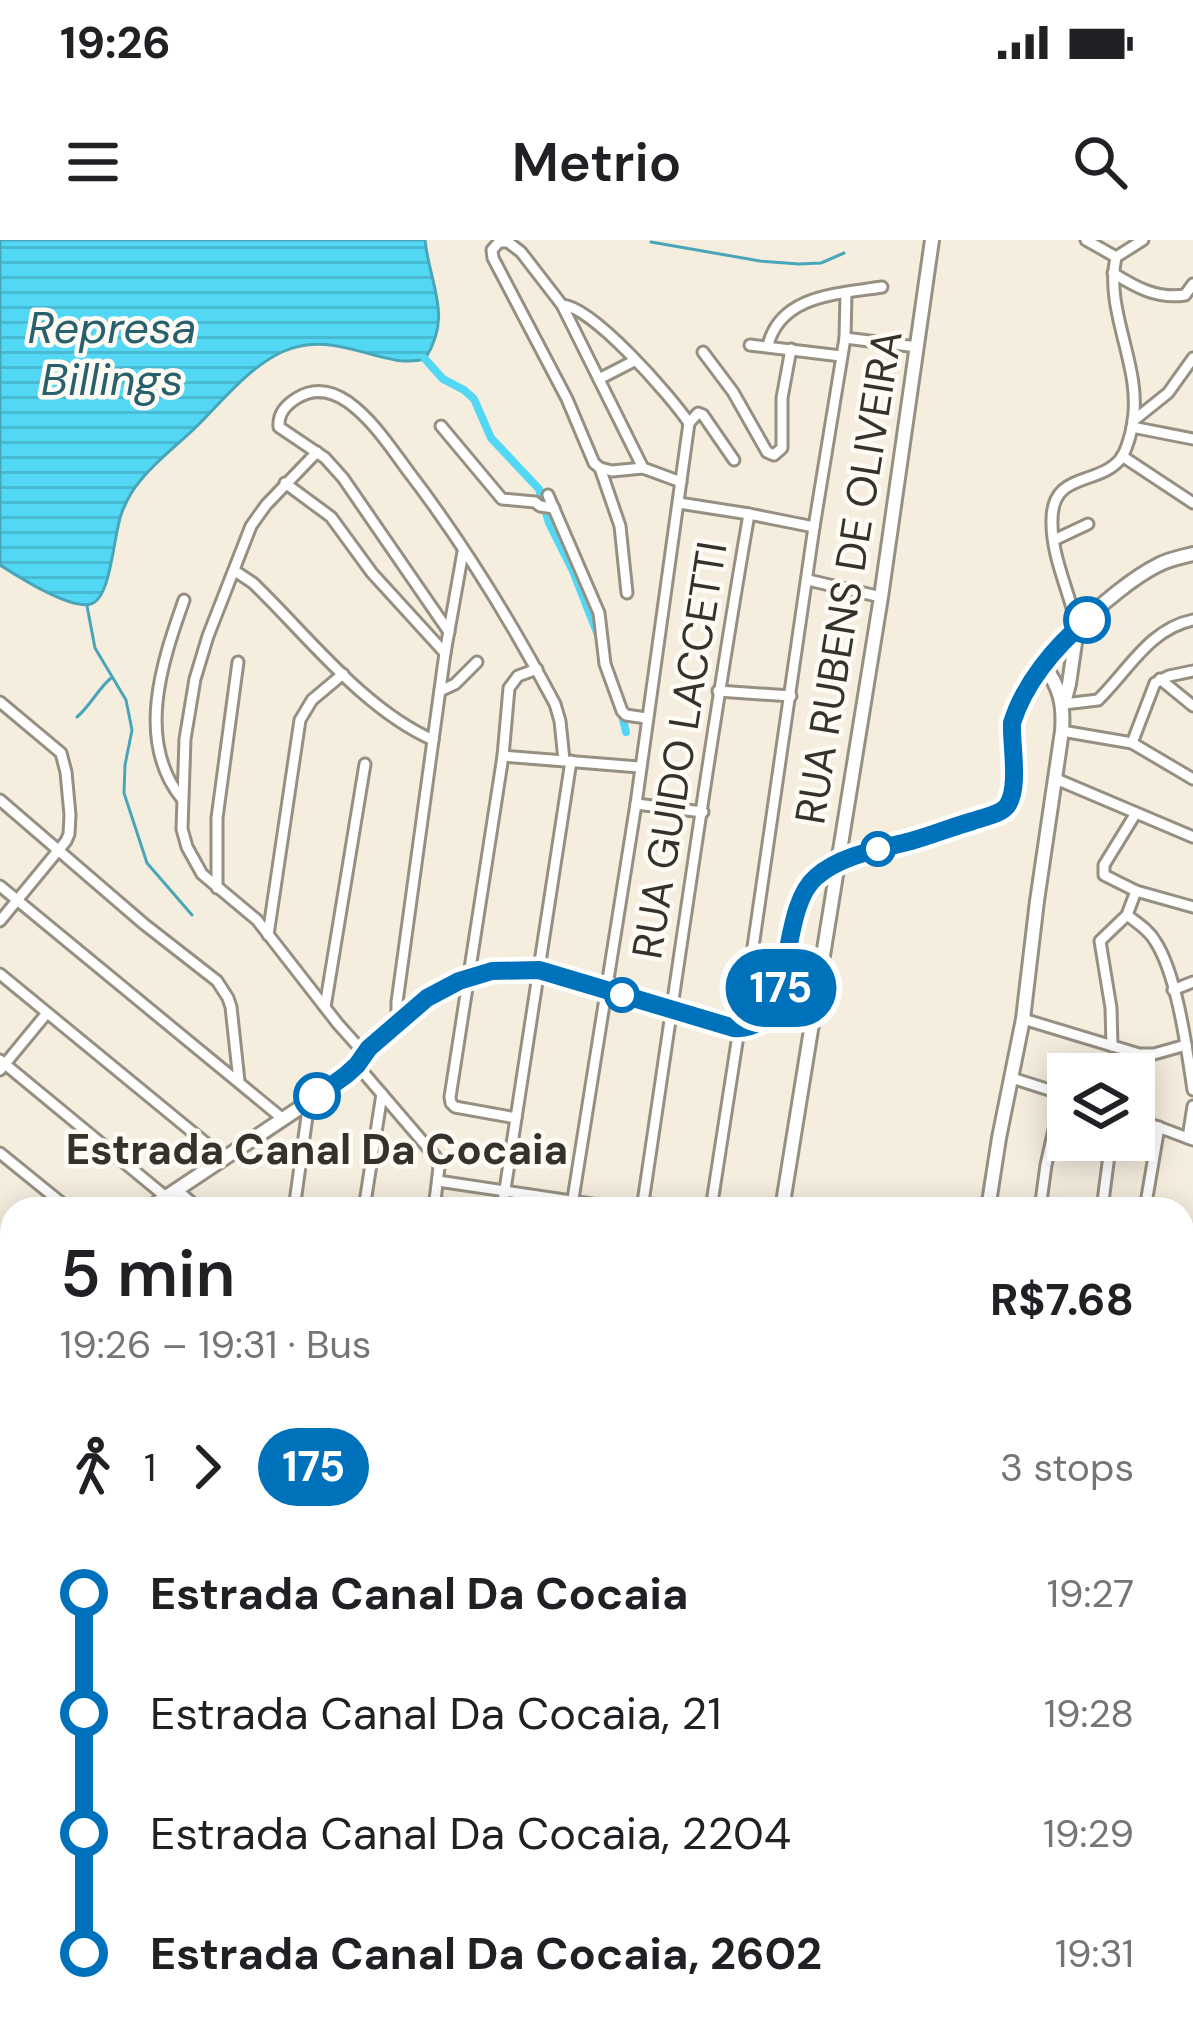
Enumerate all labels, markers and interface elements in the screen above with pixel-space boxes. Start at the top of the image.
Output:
text: 19:26 [60,13,171,72]
text: Metrio [512,127,681,198]
icon: menu [60,129,126,195]
icon: search [1067,129,1133,195]
water label: Represa Billings [28,298,196,409]
street label: RUA RUBENS DE OLIVEIRA [782,326,915,828]
street label: RUA GUIDO LACCETTI [619,538,740,962]
unlabelled marker [1065,598,1109,642]
unlabelled marker [862,833,894,865]
line badge: 175 [712,949,850,1027]
text: 175 [750,960,812,1015]
unlabelled marker [606,979,638,1011]
map controls [1047,1053,1155,1161]
button: layers [1047,1053,1155,1161]
marker: Estrada Canal Da Cocaia [295,1074,339,1118]
place label: Estrada Canal Da Cocaia [66,1122,568,1177]
text: 5 min [60,1231,235,1316]
text: R$7.68 [990,1270,1134,1329]
text: 19:26 – 19:31 · Bus [60,1319,371,1370]
icon: walk [60,1434,126,1500]
icon: forward [174,1434,240,1500]
text: 175 [282,1439,345,1494]
text: 1 [144,1442,156,1493]
text: 3 stops [1000,1442,1134,1493]
text: Estrada Canal Da Cocaia [150,1564,688,1623]
text: 19:27 [1047,1568,1134,1619]
text: Estrada Canal Da Cocaia, 21 [150,1684,722,1743]
text: 19:28 [1044,1688,1134,1739]
text: Estrada Canal Da Cocaia, 2204 [150,1804,791,1863]
text: 19:29 [1043,1808,1134,1859]
text: Estrada Canal Da Cocaia, 2602 [150,1924,822,1983]
text: 19:31 [1055,1928,1134,1979]

